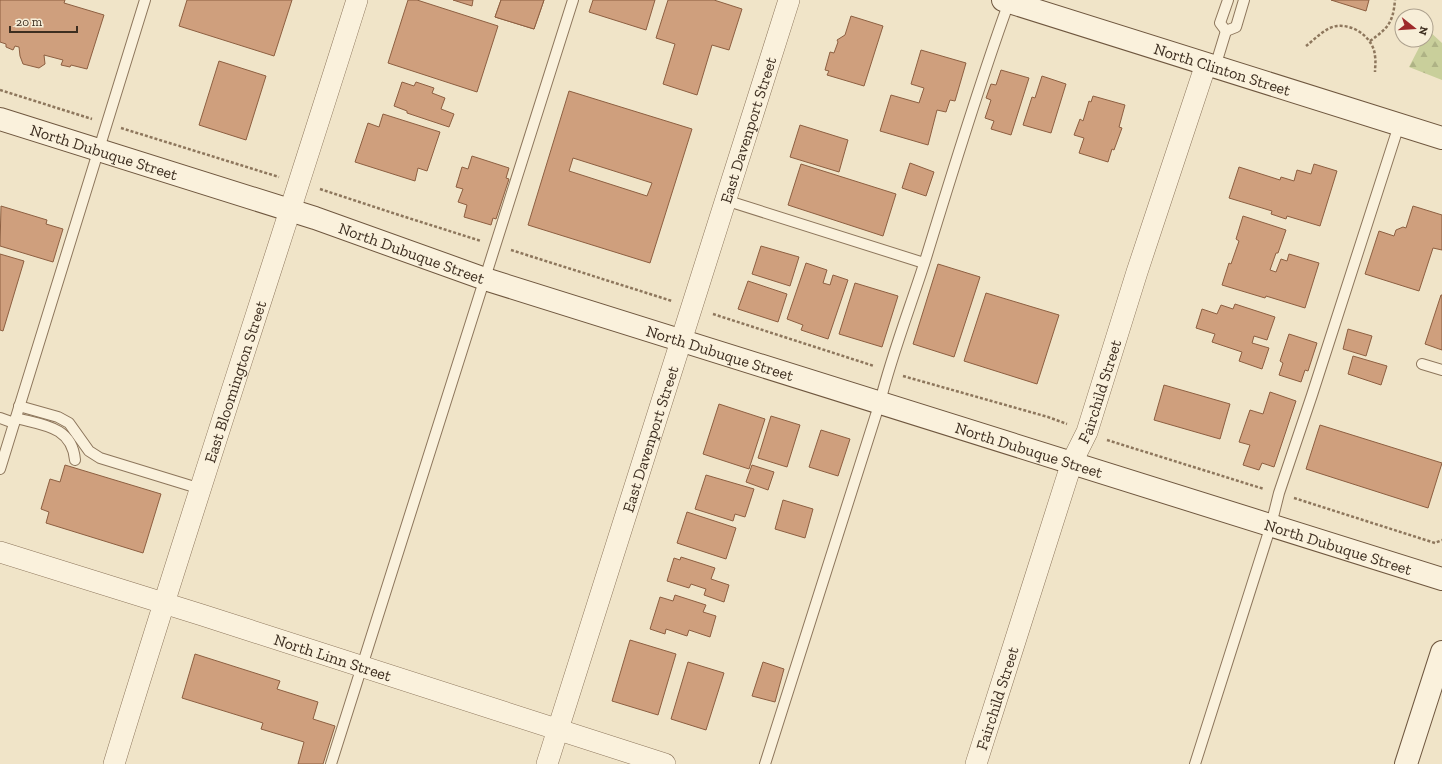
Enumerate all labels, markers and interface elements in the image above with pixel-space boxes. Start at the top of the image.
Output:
scale bar [10,8,77,34]
north arrow [1394,8,1434,48]
text: 20 m [16,15,43,29]
text: N [1415,25,1431,37]
street label: North Clinton Street [1152,39,1293,100]
street label: East Davenport Street [716,55,780,206]
street label: North Dubuque Street [28,120,180,184]
street label: North Dubuque Street [336,218,487,288]
street label: East Bloomington Street [200,298,270,465]
street label: North Dubuque Street [644,321,796,385]
street label: Fairchild Street [1074,337,1125,446]
street label: East Davenport Street [618,363,683,515]
street label: North Dubuque Street [953,418,1105,482]
street label: North Dubuque Street [1262,515,1414,579]
street label: North Linn Street [272,630,394,685]
street label: Fairchild Street [972,644,1023,752]

